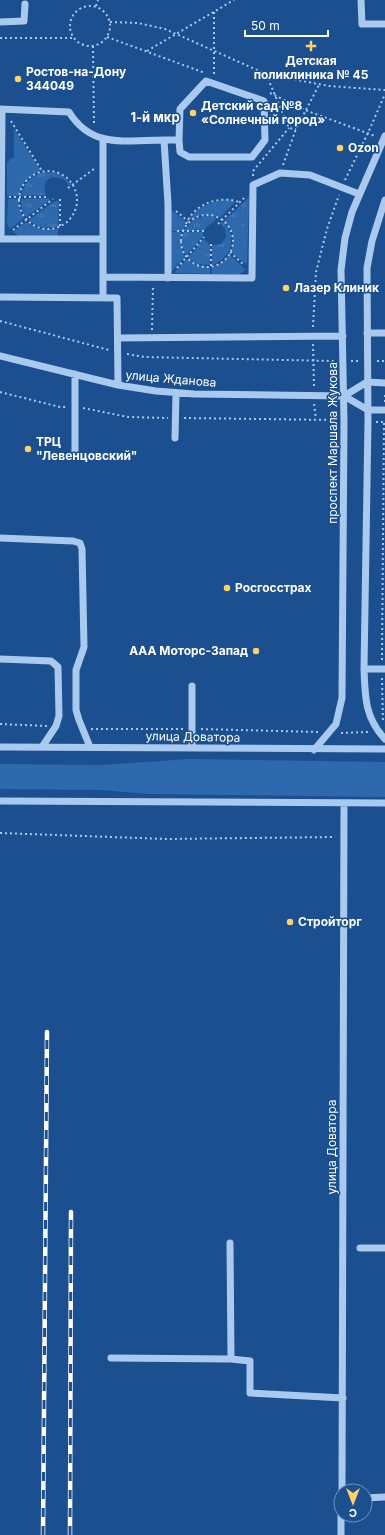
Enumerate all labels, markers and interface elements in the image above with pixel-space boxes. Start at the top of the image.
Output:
scale bar [245,12,328,38]
text: 50 m [251,18,280,33]
marker: Детская поликлиника № 45 [305,40,317,52]
place label: Детская поликлиника № 45 [254,53,369,82]
place label: Ростов-на-Дону 344049 [26,64,127,93]
marker: Ростов-на-Дону 344049 [13,74,23,84]
place label: Детский сад №8 «Солнечный город» [201,98,325,127]
marker: Детский сад №8 «Солнечный город» [188,108,198,118]
district label: 1-й мкр [130,109,180,125]
place label: Ozon [348,140,379,155]
marker: Ozon [335,143,345,153]
place label: Лазер Клиник [294,280,379,295]
marker: Лазер Клиник [281,283,291,293]
street label: проспект Маршала Жукова [325,362,340,524]
street label: улица Жданова [125,367,217,390]
place label: ТРЦ "Левенцовский" [36,434,137,463]
marker: ТРЦ "Левенцовский" [23,444,33,454]
place label: Росгосстрах [235,580,312,595]
marker: Росгосстрах [222,583,232,593]
place label: ААА Моторс-Запад [129,643,248,658]
marker: ААА Моторс-Запад [251,646,261,656]
street label: улица Доватора [145,728,241,745]
place label: Стройторг [298,914,362,929]
marker: Стройторг [285,917,295,927]
street label: улица Доватора [324,1100,339,1194]
north arrow [333,1483,373,1523]
text: С [349,1506,357,1520]

